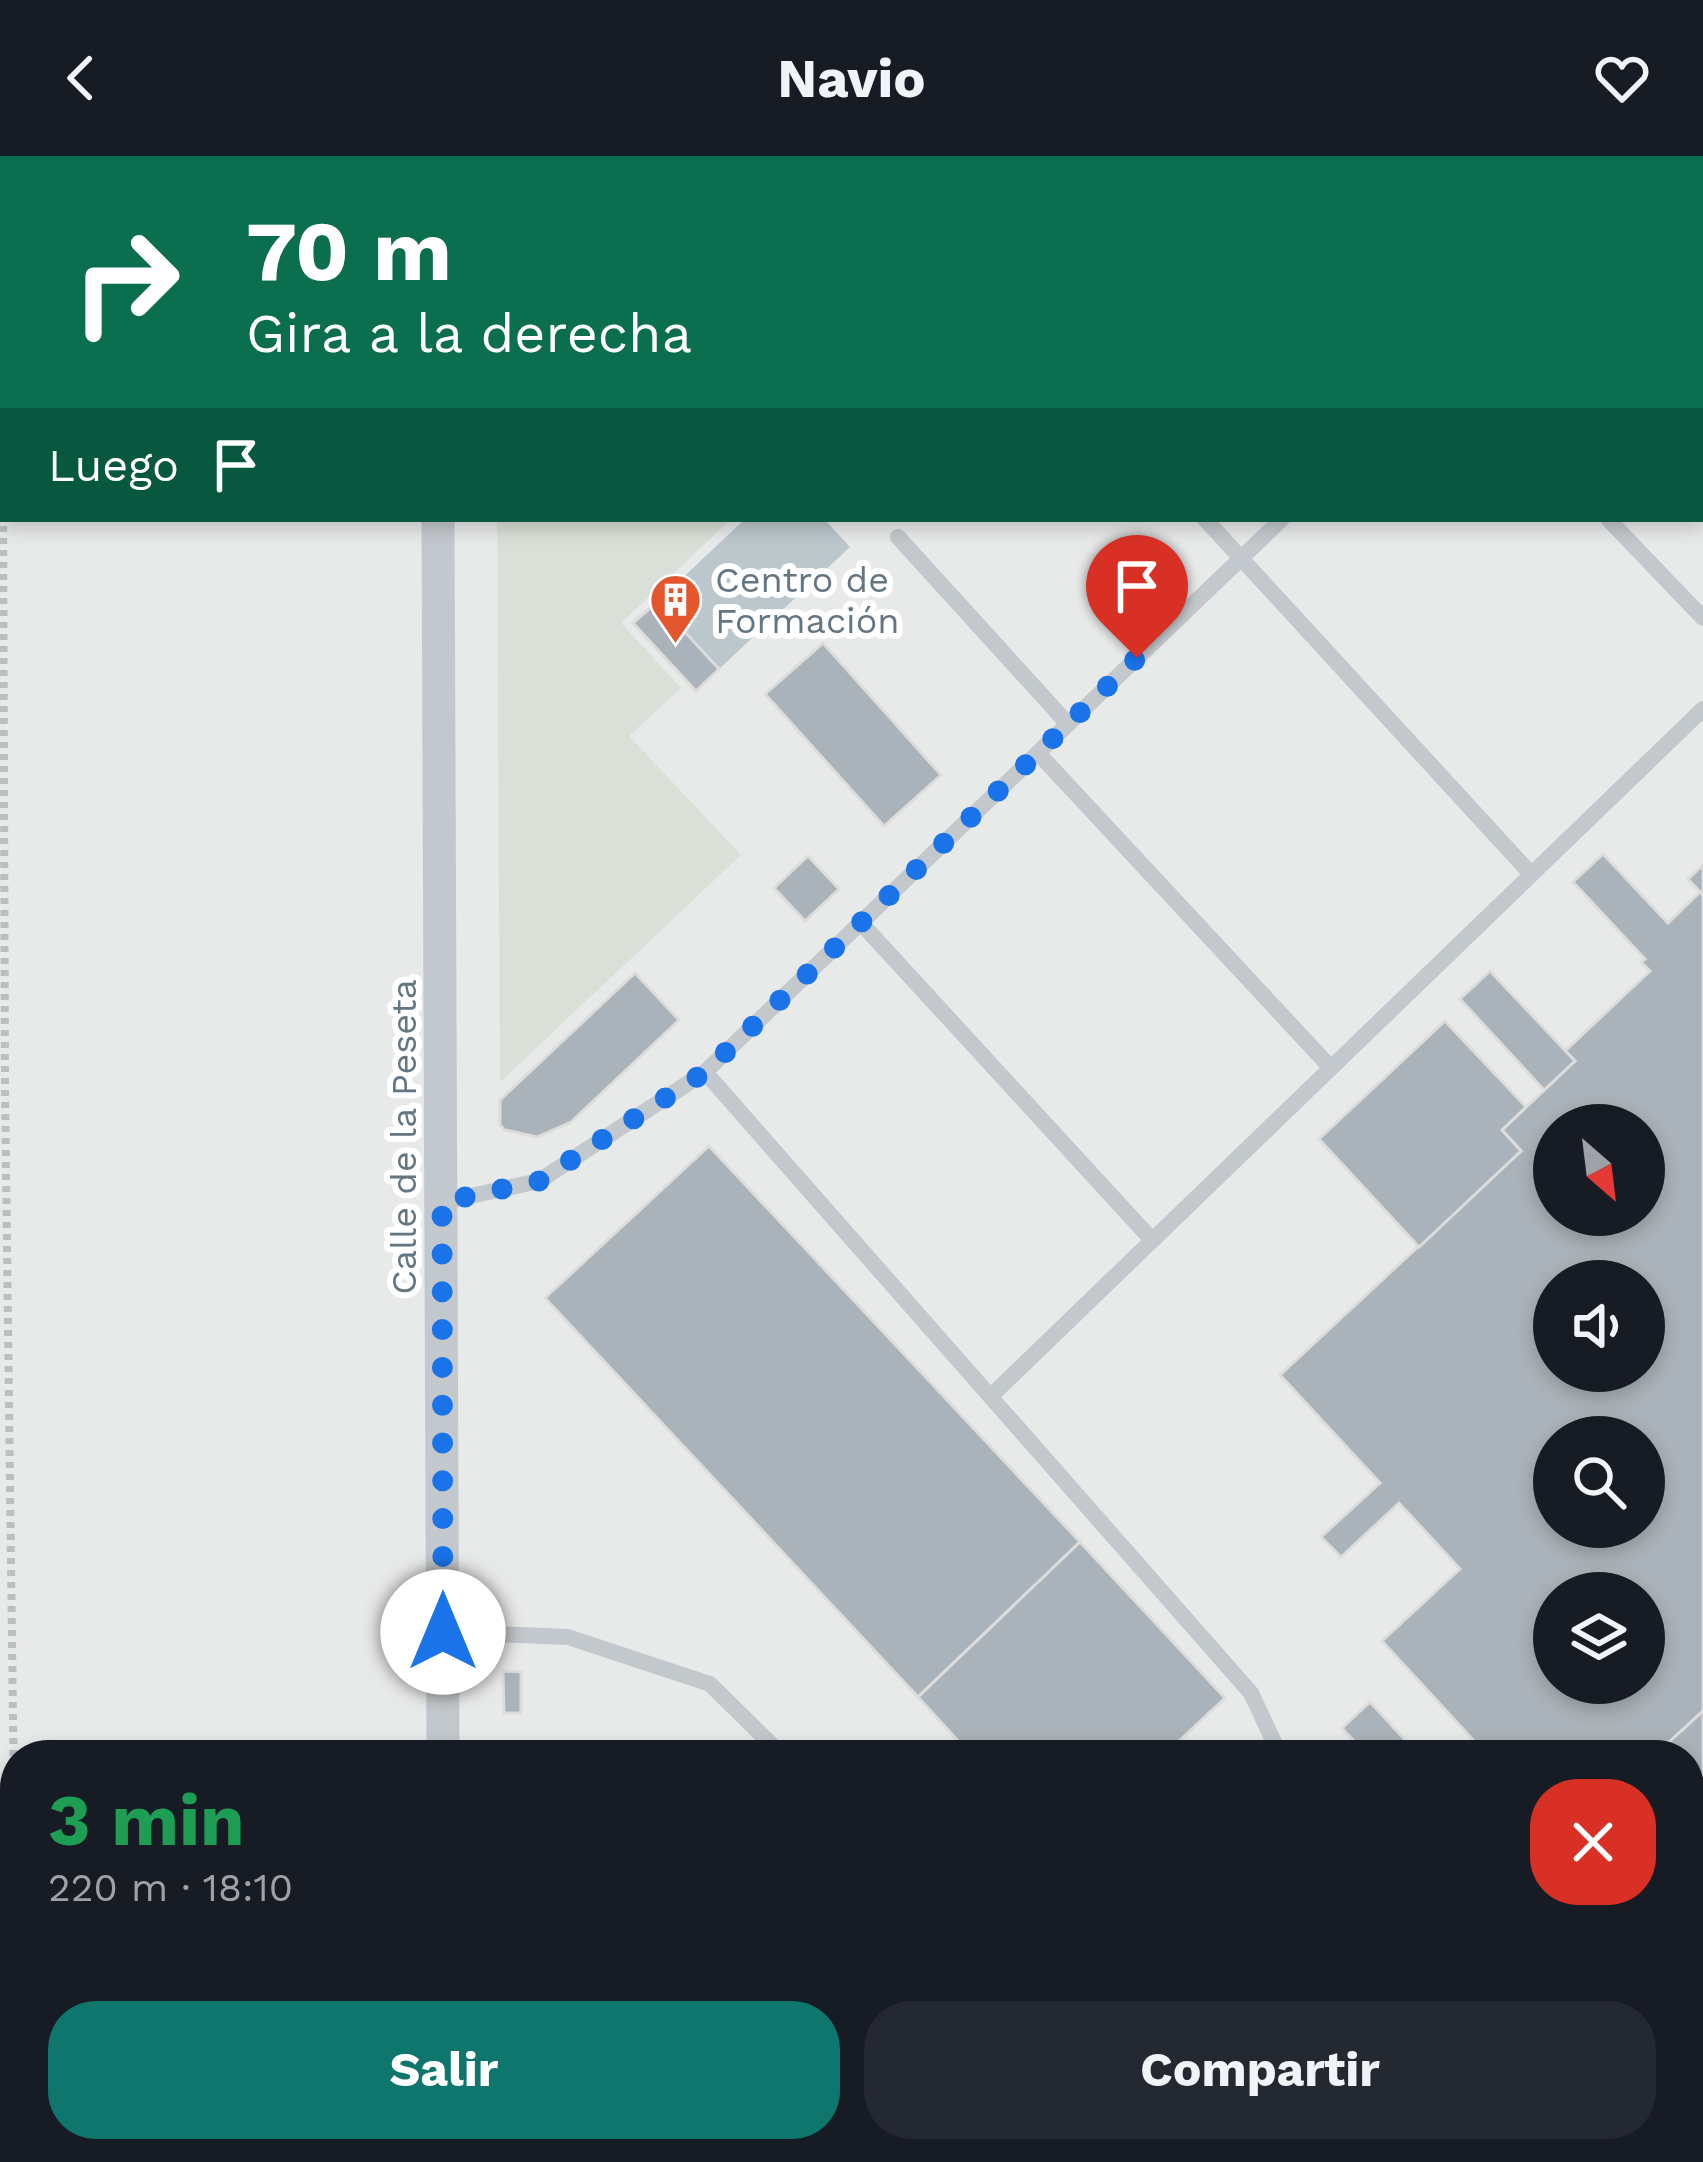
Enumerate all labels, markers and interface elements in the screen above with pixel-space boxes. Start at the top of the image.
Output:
icon: back [48,45,114,111]
icon: heart [1589,45,1655,111]
text: Navio [777,47,926,110]
text: 70 m [246,202,452,300]
icon: right [48,204,204,360]
text: Gira a la derecha [246,302,692,365]
icon: arrive [203,432,269,498]
text: Luego [48,439,179,492]
pin [1086,535,1188,658]
icon: arrive [1104,553,1170,619]
place label: Centro de Formación [715,559,900,642]
building icon: Centro de Formación [648,572,704,646]
street label: Calle de la Peseta [383,979,425,1295]
north arrow [1533,1104,1665,1236]
map controls [1533,1104,1665,1704]
button: sound [1533,1260,1665,1392]
button: search [1533,1416,1665,1548]
position arrow [380,1569,506,1695]
button: layers [1533,1572,1665,1704]
text: 3 min [48,1778,245,1862]
button: close [1530,1779,1656,1905]
text: 220 m · 18:10 [48,1865,293,1910]
button: Salir [48,2001,840,2139]
button: Compartir [864,2001,1656,2139]

